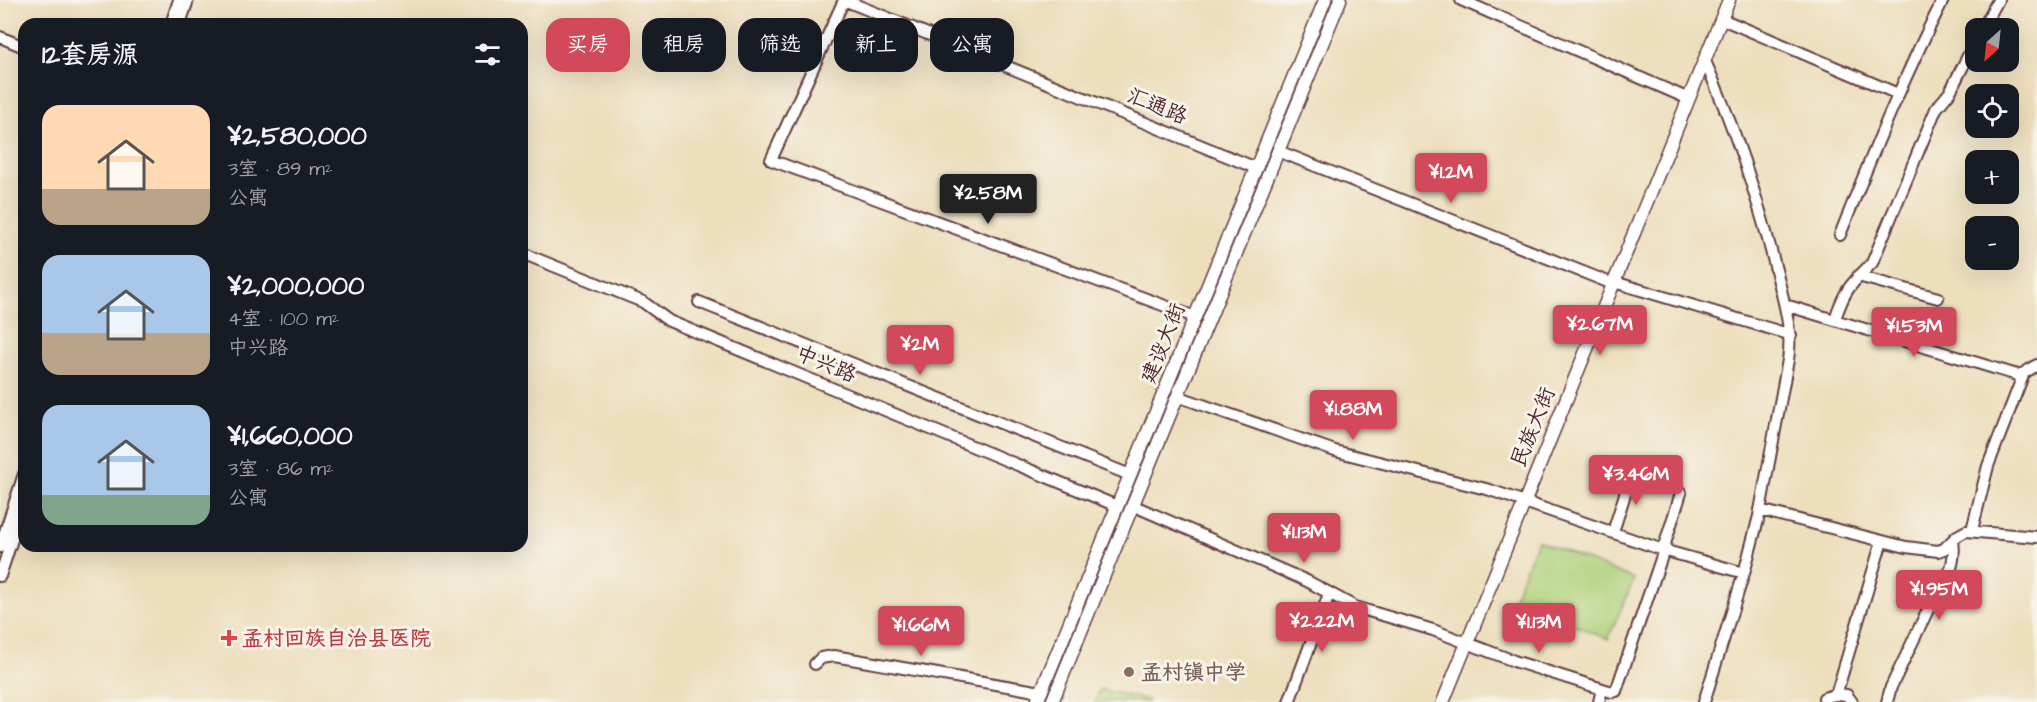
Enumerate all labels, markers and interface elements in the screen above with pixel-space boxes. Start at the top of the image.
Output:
chip: 买房 [546,18,630,72]
chip: 租房 [642,18,726,72]
chip: 筛选 [738,18,822,72]
chip: 新上 [834,18,918,72]
chip: 公寓 [930,18,1014,72]
north arrow [1965,18,2019,72]
map controls [1965,18,2019,270]
text: 12套房源 [42,37,138,73]
icon: filters [471,38,504,71]
street label: 汇通路 [1122,81,1192,131]
button: locate [1965,84,2019,138]
text: ¥2,580,000 [228,118,367,154]
icon: home [90,129,162,201]
button: + [1965,150,2019,204]
pin: ¥1.2M [1409,153,1493,204]
text: 3室 · 89 m² [228,155,332,183]
text: ¥1.2M [1429,158,1473,186]
pin: ¥2.58M [939,174,1037,225]
text: ¥2.58M [954,179,1022,207]
text: 公寓 [228,184,268,212]
button: − [1965,216,2019,270]
text: ¥2,000,000 [228,268,364,304]
icon: home [90,279,162,351]
street label: 建设大街 [1134,299,1192,387]
text: 4室 · 100 m² [228,305,339,333]
pin: ¥2.67M [1551,305,1649,356]
pin: ¥1.53M [1865,307,1963,358]
text: ¥2.67M [1567,310,1633,338]
text: ¥1.53M [1886,312,1942,340]
pin: ¥2M [891,325,949,376]
text: ¥2M [901,330,939,358]
text: 中兴路 [228,334,288,362]
street label: 中兴路 [791,338,861,390]
street label: 民族大街 [1504,383,1562,471]
pin: ¥1.88M [1304,390,1402,441]
text: ¥1.88M [1324,395,1382,423]
text: ¥1,660,000 [228,418,353,454]
icon: home [90,429,162,501]
text: 3室 · 86 m² [228,455,334,483]
pin: ¥3.46M [1587,455,1685,506]
text: ¥3.46M [1603,460,1669,488]
text: 公寓 [228,484,268,512]
pin: ¥1.13M [1255,513,1353,564]
text: ¥1.13M [1281,518,1327,546]
pin: ¥1.95M [1890,570,1988,621]
text: ¥1.95M [1910,575,1968,603]
pin: ¥2.22M [1273,602,1371,653]
pin: ¥1.13M [1490,603,1588,654]
pin: ¥1.66M [872,606,970,657]
text: ¥2.22M [1290,607,1354,635]
text: ¥1.13M [1516,608,1562,636]
text: ¥1.66M [892,611,950,639]
place label: 孟村回族自治县医院 [242,624,431,653]
marker: 孟村回族自治县医院 [220,629,238,647]
place label: 孟村镇中学 [1141,658,1246,687]
marker: 孟村镇中学 [1122,665,1136,679]

